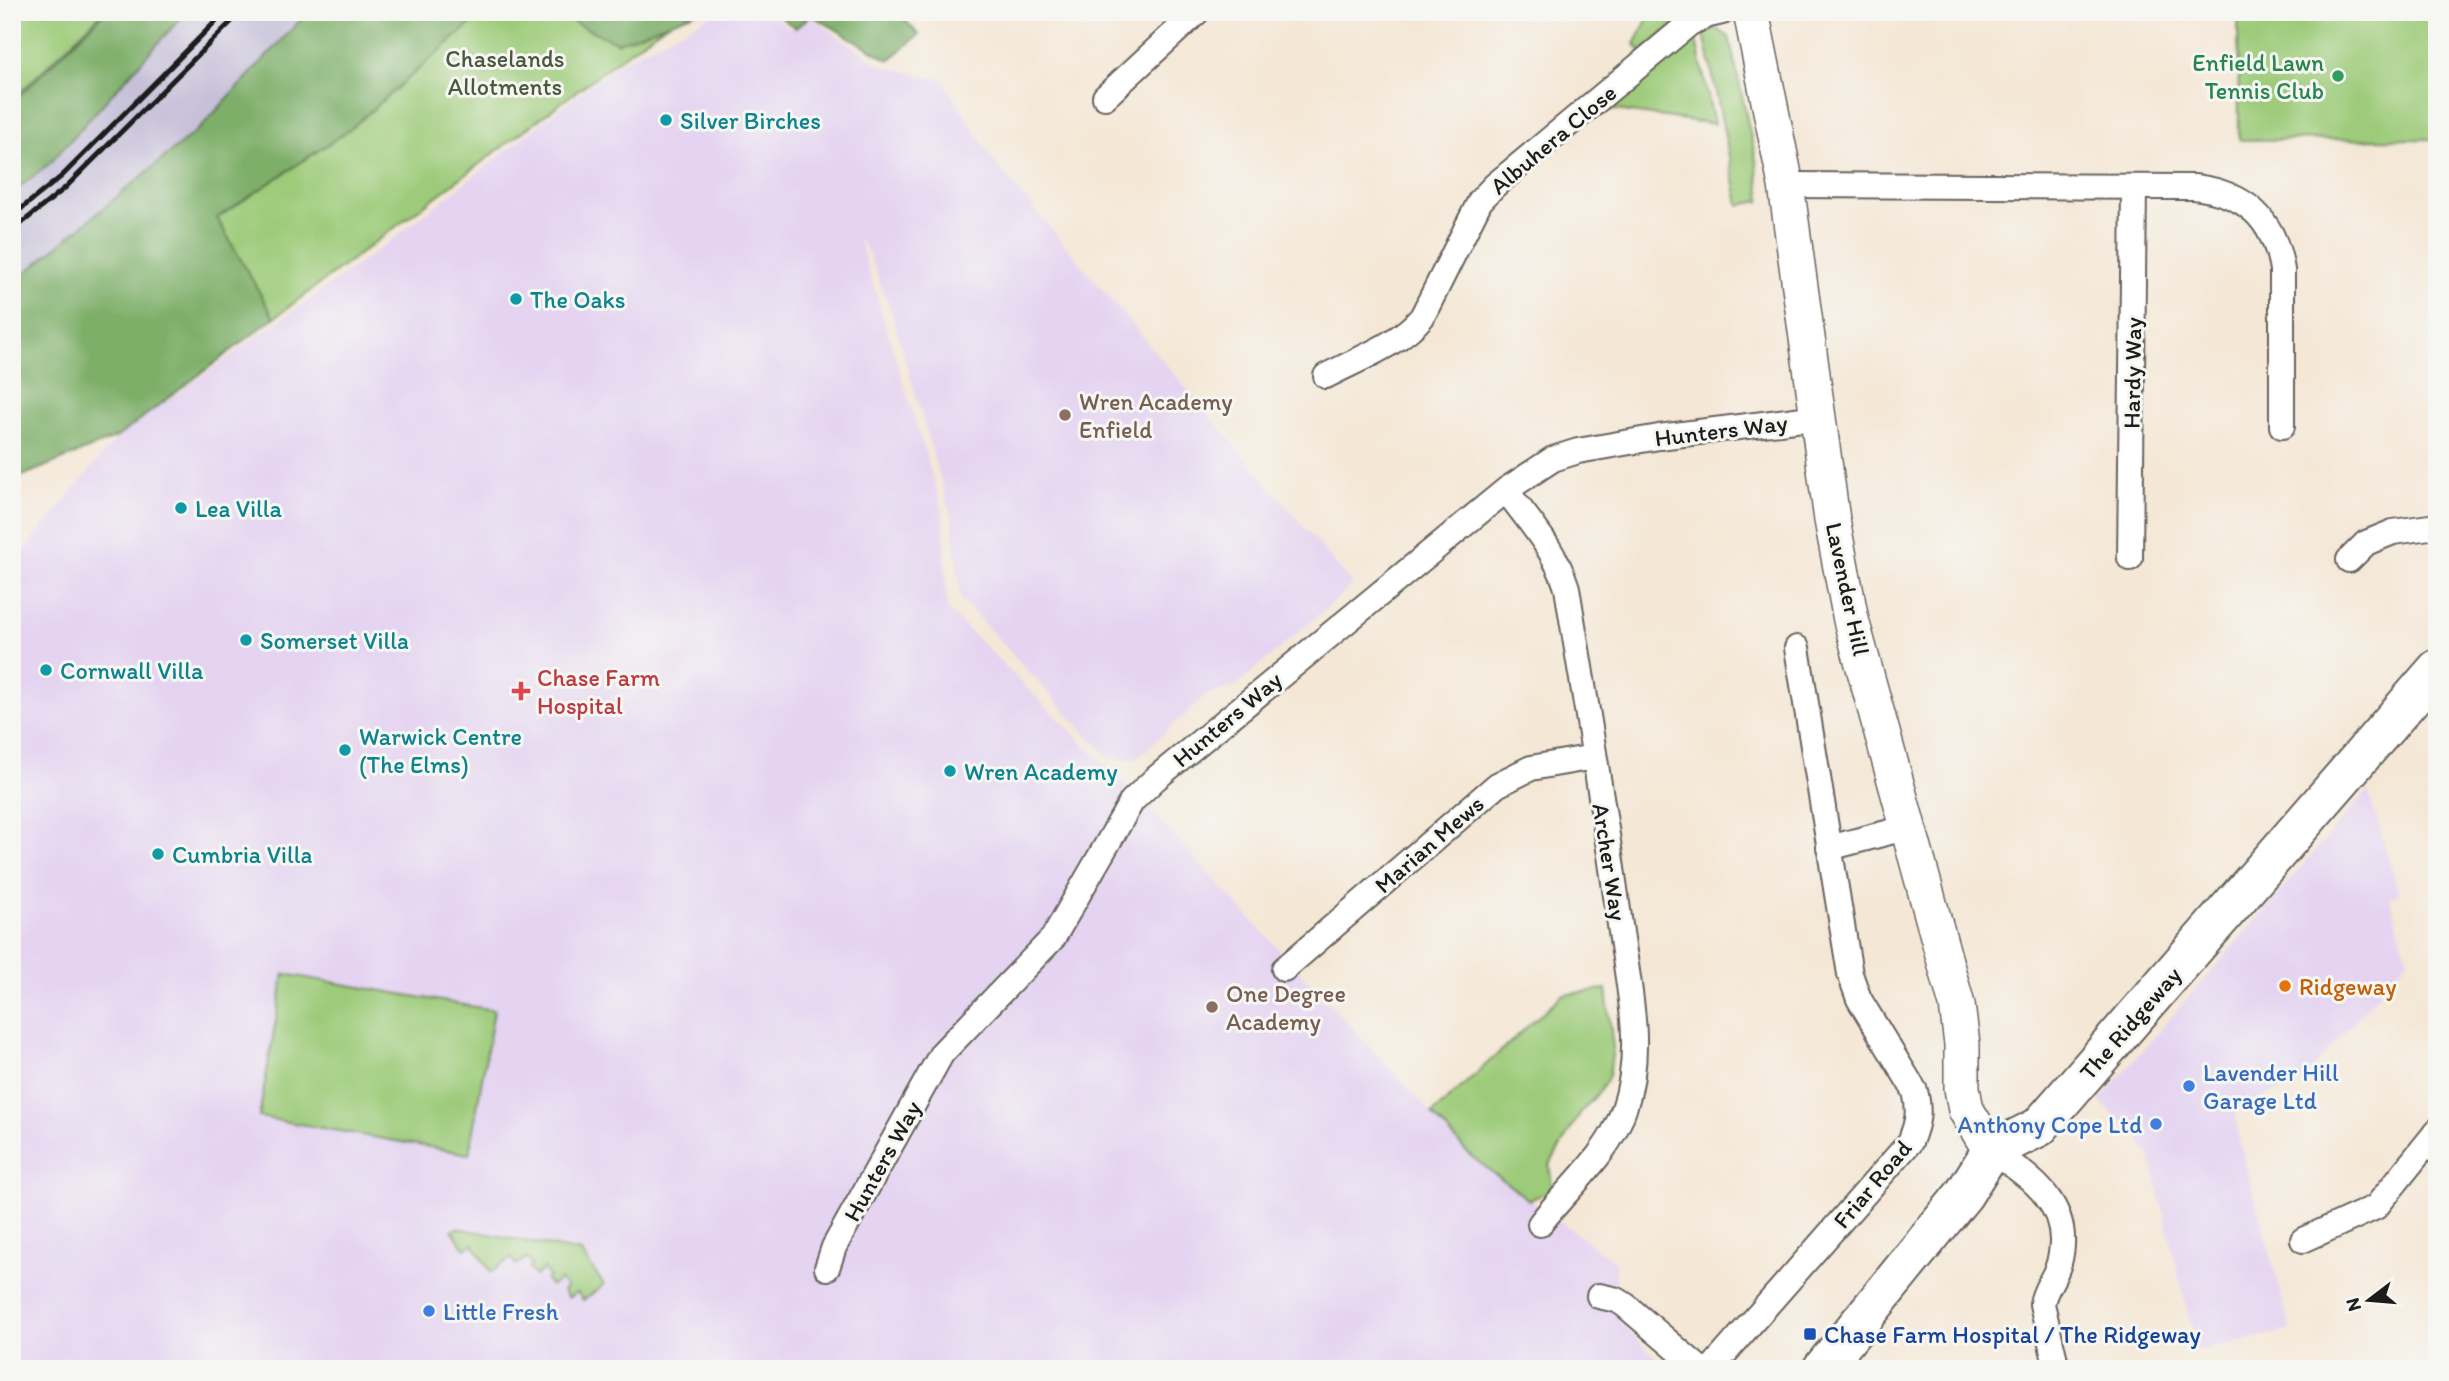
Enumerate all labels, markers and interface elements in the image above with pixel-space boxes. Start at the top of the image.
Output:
park label: Chaselands Allotments [445,44,565,101]
place label: Enfield Lawn Tennis Club [2192,48,2324,105]
marker: Enfield Lawn Tennis Club [2330,68,2346,84]
street label: Albuhera Close [1484,78,1622,200]
place label: Silver Birches [680,106,821,135]
marker: Silver Birches [658,112,674,128]
place label: The Oaks [530,285,625,314]
marker: The Oaks [508,291,524,307]
street label: Hardy Way [2117,317,2147,429]
place label: Wren Academy Enfield [1079,387,1233,444]
marker: Wren Academy Enfield [1057,407,1073,423]
street label: Hunters Way [1653,407,1789,453]
place label: Lea Villa [195,494,283,523]
marker: Lea Villa [173,500,189,516]
street label: Lavender Hill [1820,520,1876,659]
place label: Somerset Villa [260,626,409,655]
marker: Somerset Villa [238,632,254,648]
place label: Cornwall Villa [60,656,204,685]
marker: Cornwall Villa [38,662,54,678]
place label: Chase Farm Hospital [537,663,660,720]
street label: Hunters Way [1166,665,1288,773]
marker: Chase Farm Hospital [511,681,531,701]
place label: Warwick Centre (The Elms) [359,722,522,779]
marker: Warwick Centre (The Elms) [337,742,353,758]
place label: Wren Academy [964,757,1118,786]
marker: Wren Academy [942,763,958,779]
street label: Marian Mews [1369,789,1489,899]
street label: Archer Way [1586,801,1634,923]
place label: Cumbria Villa [172,840,313,869]
marker: Cumbria Villa [150,846,166,862]
street label: The Ridgeway [2073,960,2187,1086]
place label: Ridgeway [2299,972,2397,1001]
marker: Ridgeway [2277,978,2293,994]
place label: One Degree Academy [1226,979,1346,1036]
marker: One Degree Academy [1204,999,1220,1015]
place label: Lavender Hill Garage Ltd [2203,1058,2339,1115]
marker: Lavender Hill Garage Ltd [2181,1078,2197,1094]
street label: Hunters Way [837,1096,927,1226]
place label: Anthony Cope Ltd [1958,1110,2142,1139]
marker: Anthony Cope Ltd [2148,1116,2164,1132]
street label: Friar Road [1827,1134,1917,1234]
north arrow [2334,1266,2404,1336]
text: N [2340,1295,2366,1314]
place label: Little Fresh [443,1297,559,1326]
marker: Little Fresh [421,1303,437,1319]
place label: Chase Farm Hospital / The Ridgeway [1824,1320,2201,1349]
marker: Chase Farm Hospital / The Ridgeway [1802,1326,1818,1342]

